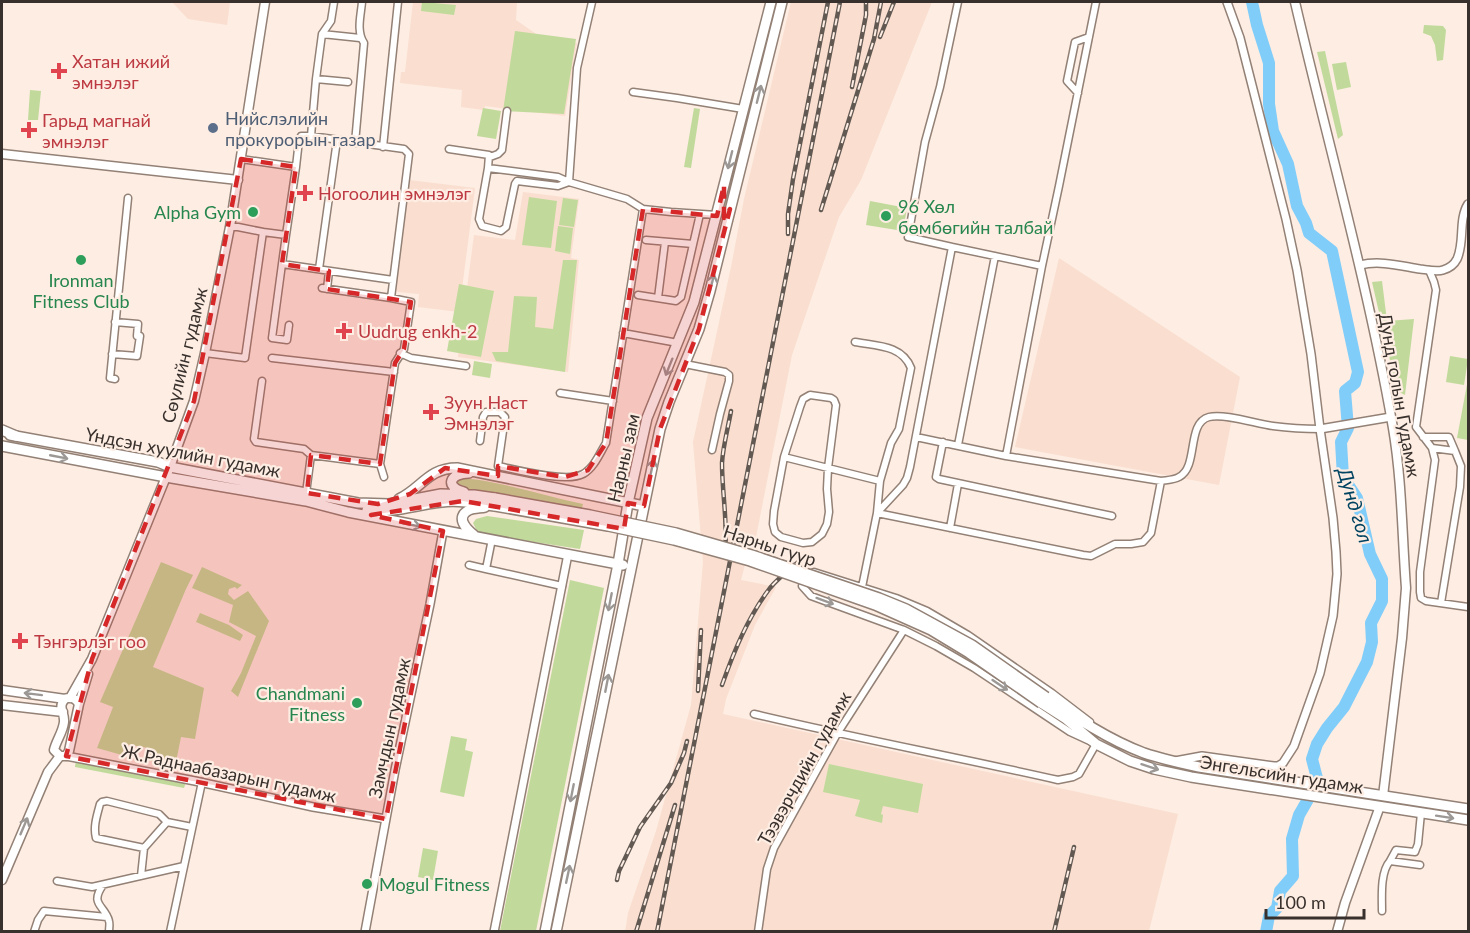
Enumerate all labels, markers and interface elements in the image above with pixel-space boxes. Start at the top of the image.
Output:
place label: Хатан ижий эмнэлэг [72,50,170,93]
marker: Хатан ижий эмнэлэг [50,62,68,80]
one-way arrow [753,85,765,104]
place label: Нийслэлийн прокурорын газар [225,107,376,150]
place label: Гарьд магнай эмнэлэг [42,109,151,152]
marker: Гарьд магнай эмнэлэг [20,121,38,139]
marker: Нийслэлийн прокурорын газар [206,121,220,135]
one-way arrow [724,150,736,169]
place label: Ногоолин эмнэлэг [318,182,472,204]
marker: Ногоолин эмнэлэг [296,184,314,202]
place label: 96 Хөл бөмбөгийн талбай [898,195,1053,238]
place label: Alpha Gym [154,201,241,223]
marker: Alpha Gym [246,205,260,219]
marker: 96 Хөл бөмбөгийн талбай [879,209,893,223]
marker: Ironman Fitness Club [74,253,88,267]
place label: Ironman Fitness Club [32,269,130,312]
one-way arrow [706,274,718,293]
street label: Сөүлийн гудамж [157,285,211,425]
street label: Дунд голын Гудамж [1375,311,1425,479]
place label: Uudrug enkh-2 [358,320,478,342]
marker: Uudrug enkh-2 [335,322,353,340]
one-way arrow [662,357,673,375]
place label: Зуун Наст Эмнэлэг [444,391,528,434]
marker: Зуун Наст Эмнэлэг [422,403,440,421]
street label: Нарны зам [602,412,644,504]
street label: Үндсэн хуулийн гудамж [84,422,282,482]
one-way arrow [49,452,68,463]
one-way arrow [646,459,658,478]
water label: Дунд гол [1333,463,1379,546]
one-way arrow [402,520,422,531]
street label: Нарны гүүр [721,520,819,570]
one-way arrow [604,592,615,611]
one-way arrow [815,597,834,608]
place label: Тэнгэрлэг гоо [34,630,146,652]
marker: Тэнгэрлэг гоо [11,632,29,650]
street label: Замчдын гудамж [363,656,415,800]
one-way arrow [602,674,613,694]
one-way arrow [992,679,1008,691]
place label: Chandmani Fitness [256,682,345,725]
street label: Тээвэрчдийн гудамж [753,687,855,849]
one-way arrow [24,688,44,699]
marker: Chandmani Fitness [350,696,364,710]
street label: Ж.Раднаабазарын гудамж [120,740,338,806]
street label: Энгельсийн гудамж [1199,750,1365,798]
one-way arrow [1140,763,1159,774]
one-way arrow [566,783,577,802]
one-way arrow [1435,811,1455,822]
one-way arrow [19,817,31,835]
one-way arrow [563,865,574,885]
place label: Mogul Fitness [379,873,490,895]
marker: Mogul Fitness [360,877,374,891]
scale bar [1266,882,1364,920]
text: 100 m [1275,891,1326,913]

